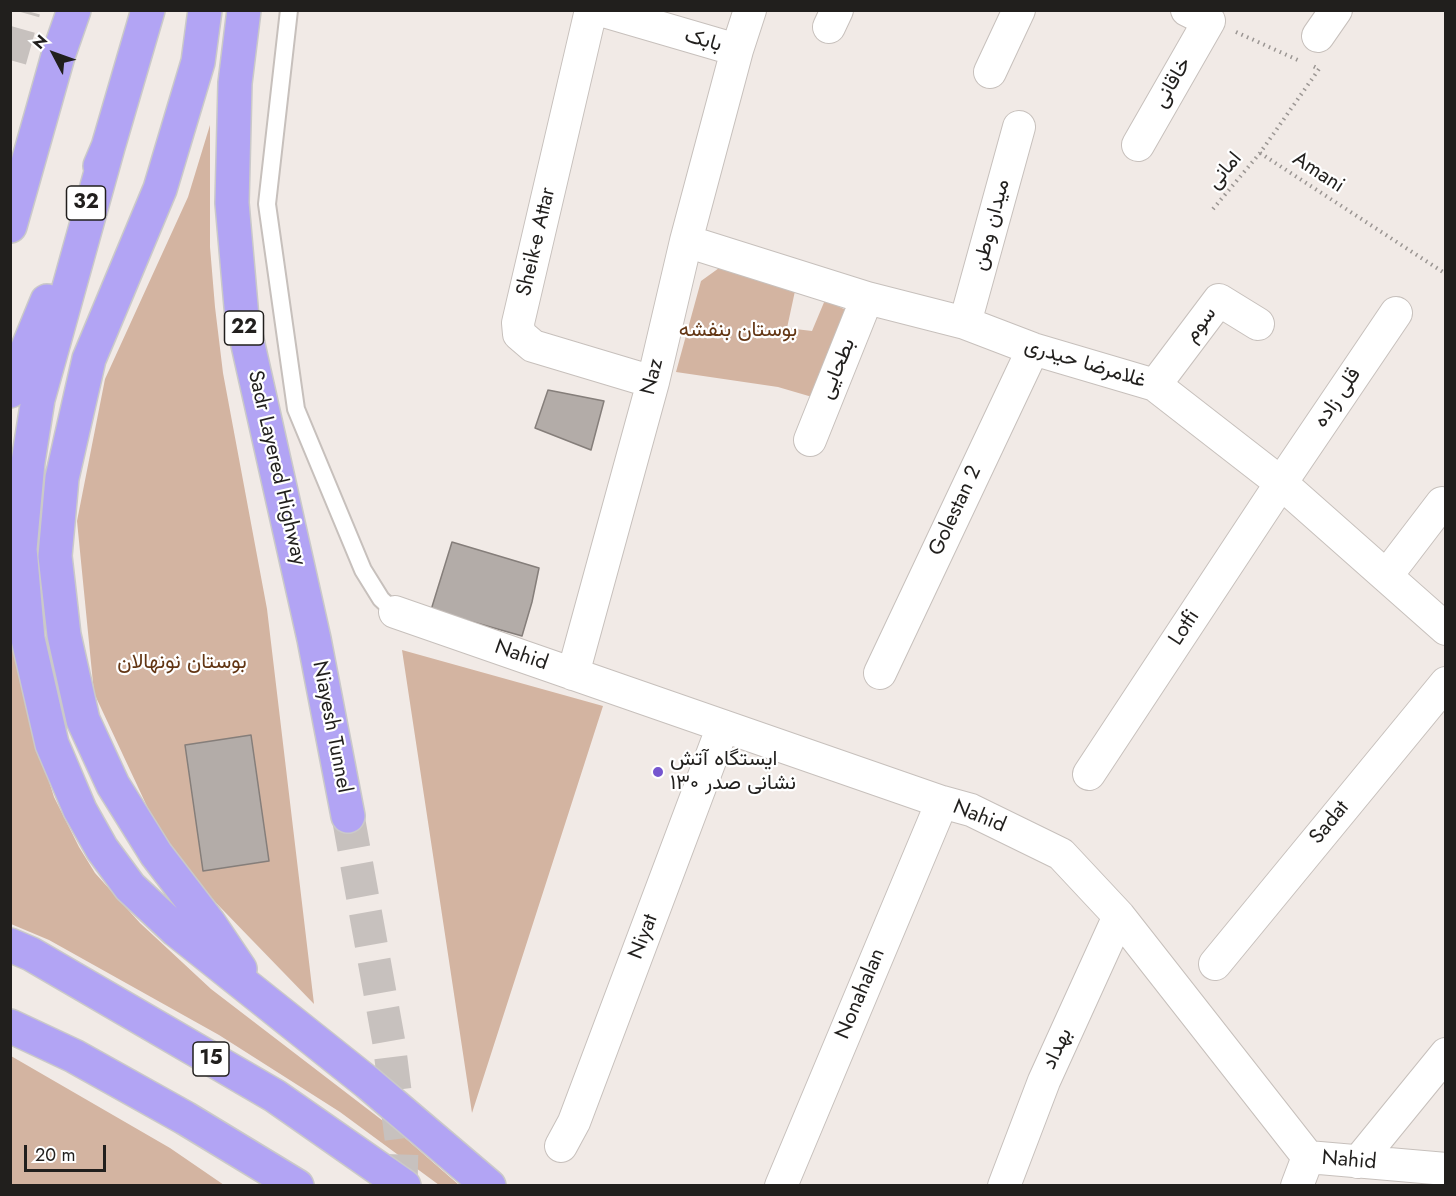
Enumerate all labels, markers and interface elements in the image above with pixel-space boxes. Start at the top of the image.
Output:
north arrow [24,24,84,84]
street label: بابک [681,24,725,58]
text: N [27,30,53,54]
street label: خاقانی [1149,53,1197,113]
street label: امانی [1202,147,1248,195]
street label: Amani [1287,147,1349,199]
street label: میدان وطن [968,177,1016,273]
street label: Sheik-e Attar [512,185,562,299]
road number: 32 [66,186,106,220]
street label: سوم [1179,302,1223,348]
road number: 22 [224,311,264,345]
park label: بوستان بنفشه [679,318,797,344]
street label: غلامرضا حیدری [1021,334,1149,394]
street label: بطحایی [814,335,862,403]
street label: Naz [636,356,670,398]
street label: قلی زاده [1309,363,1367,433]
street label: Sadr Layered Highway [241,368,311,568]
street label: Golestan 2 [924,462,988,560]
street label: Lotfi [1164,605,1206,651]
street label: Nahid [491,635,551,677]
park label: بوستان نونهالان [117,650,247,676]
street label: Niayesh Tunnel [306,659,356,795]
place label: ایستگاه آتش نشانی صدر ۱۳۰ [670,747,796,797]
marker: ایستگاه آتش نشانی صدر ۱۳۰ [651,765,665,779]
street label: Nahid [949,795,1009,839]
street label: Sadat [1305,796,1355,850]
street label: Niyat [624,911,664,963]
street label: Nonahalan [831,945,891,1043]
street label: بهداد [1038,1024,1078,1074]
road number: 15 [193,1042,229,1076]
scale bar [27,1133,110,1171]
text: 20 m [35,1142,75,1168]
street label: Nahid [1321,1146,1377,1176]

